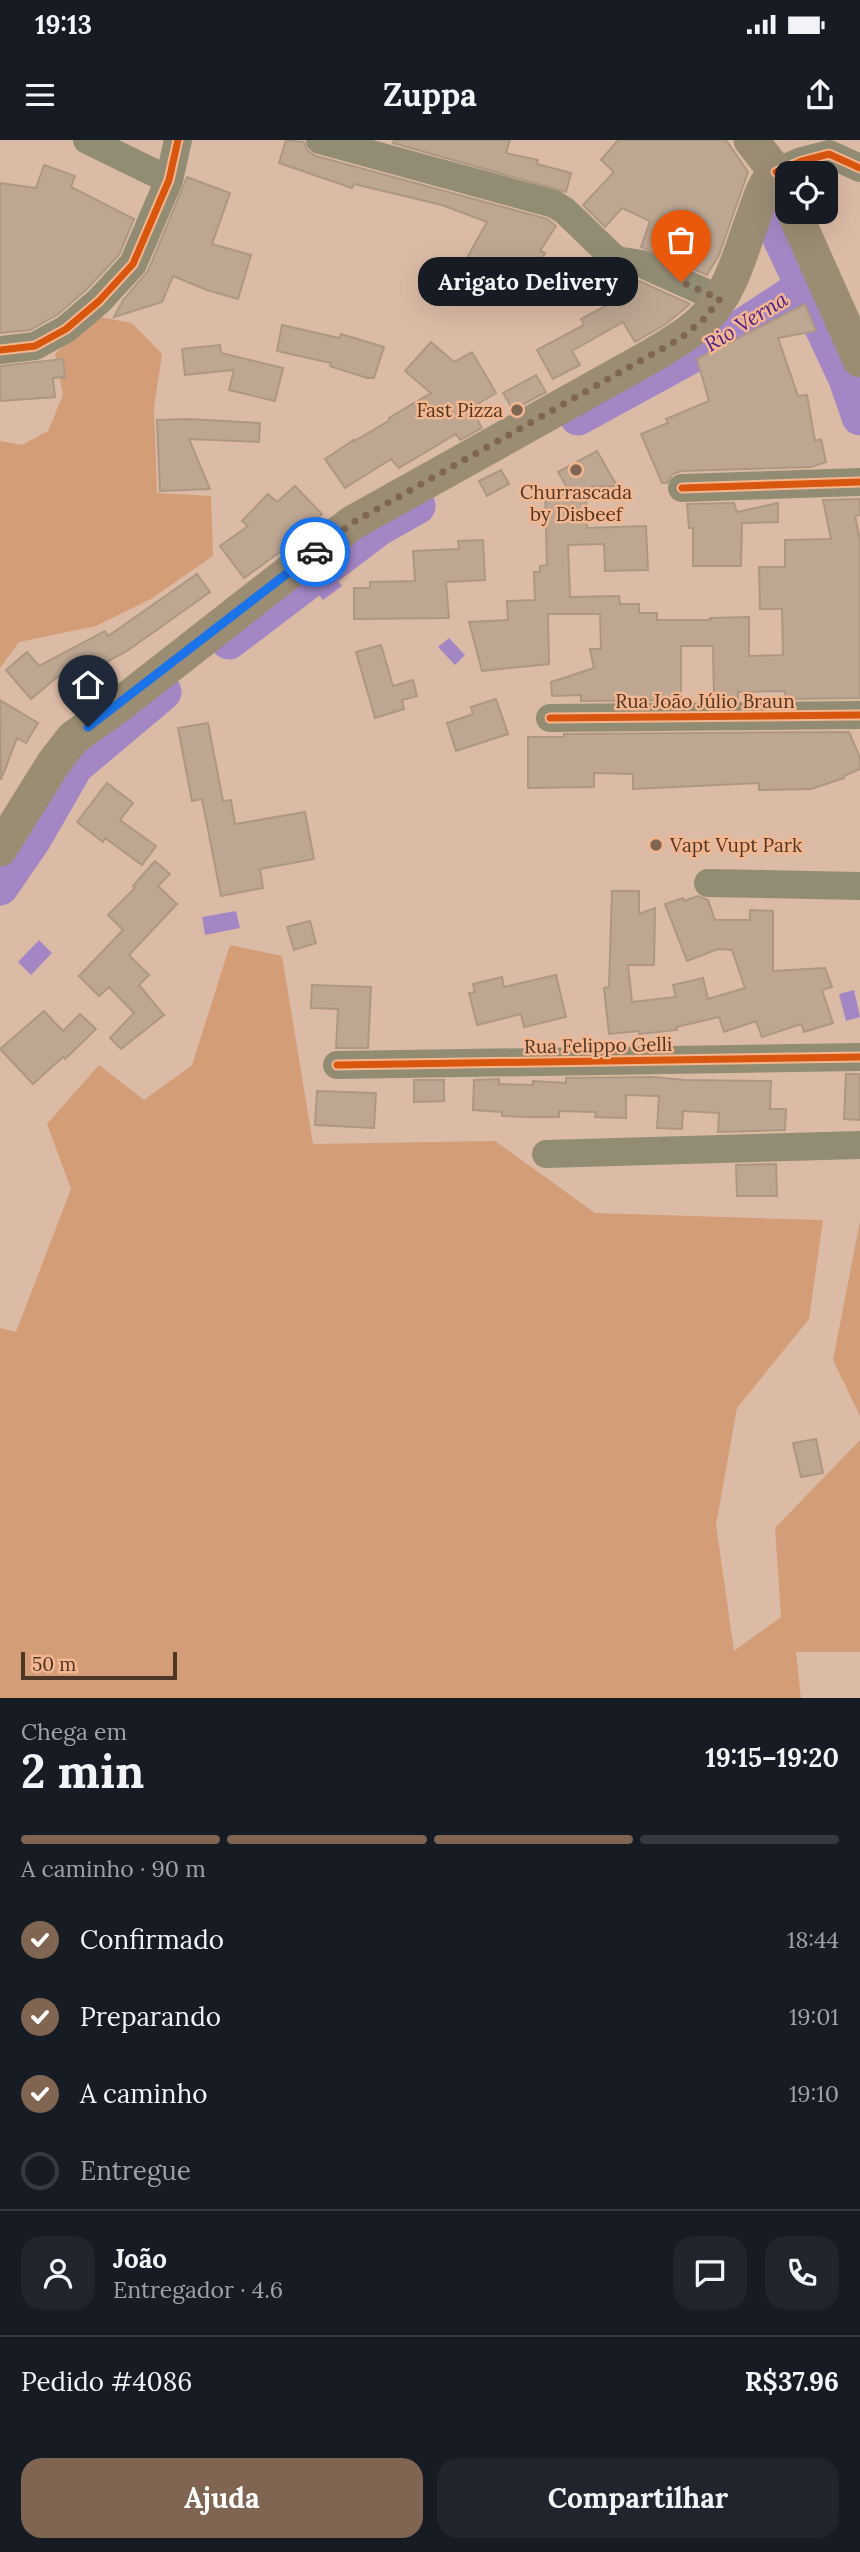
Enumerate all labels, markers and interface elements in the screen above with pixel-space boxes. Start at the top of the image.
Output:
text: 19:13 [35,8,92,41]
text: Zuppa [383,74,477,115]
icon: menu [21,76,59,114]
icon: share [801,76,839,114]
map controls [775,161,838,224]
button: locate [775,161,838,224]
pin [651,210,711,282]
icon: bag [662,221,700,259]
callout: Arigato Delivery [419,258,639,306]
text: Arigato Delivery [438,267,618,296]
water label: Rio Verna [699,285,793,358]
place label: Fast Pizza [416,398,503,422]
marker: Fast Pizza [509,402,525,418]
marker: Churrascada by Disbeef [568,462,584,478]
place label: Churrascada by Disbeef [520,480,632,526]
courier [280,517,350,587]
icon: car [296,533,334,571]
pin [58,655,118,727]
icon: home [69,666,107,704]
street label: Rua João Júlio Braun [615,689,795,713]
place label: Vapt Vupt Park [669,833,803,857]
marker: Vapt Vupt Park [648,837,664,853]
street label: Rua Felippo Gelli [524,1032,672,1058]
scale bar [21,1649,177,1681]
text: 50 m [32,1652,76,1676]
text: Chega em [21,1717,127,1746]
text: 19:15–19:20 [705,1741,839,1774]
text: 2 min [21,1742,144,1801]
text: A caminho · 90 m [21,1854,206,1883]
icon: check [21,1921,59,1959]
text: Confirmado [80,1923,224,1956]
text: 18:44 [787,1925,839,1954]
icon: check [21,1998,59,2036]
text: Preparando [80,2000,221,2033]
text: 19:01 [789,2002,839,2031]
icon: check [21,2075,59,2113]
text: A caminho [80,2077,207,2110]
text: 19:10 [789,2079,839,2108]
text: Entregue [80,2154,191,2187]
button: person [21,2236,95,2310]
button: chat [673,2236,747,2310]
button: phone [765,2236,839,2310]
text: João [113,2242,167,2275]
text: Entregador · 4.6 [113,2275,283,2304]
text: Pedido #4086 [21,2365,192,2398]
text: R$37.96 [745,2365,839,2398]
button: Ajuda [21,2458,423,2538]
button: Compartilhar [437,2458,839,2538]

